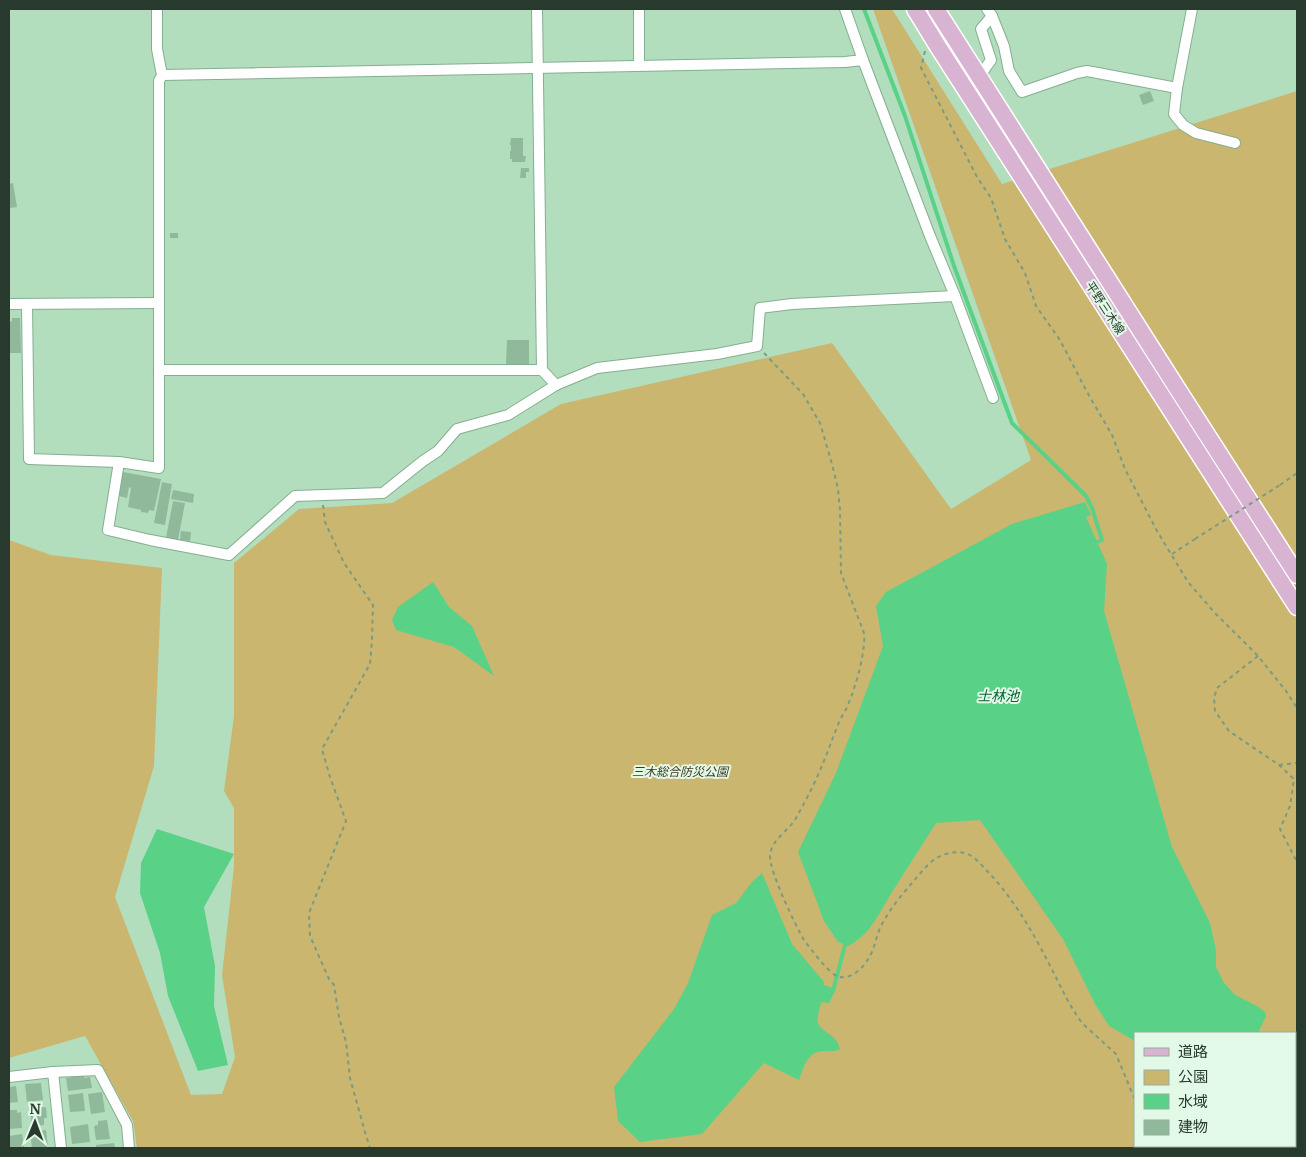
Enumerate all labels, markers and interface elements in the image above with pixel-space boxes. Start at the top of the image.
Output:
street label: 平野三木線 [1083,278,1128,337]
water label: 士林池 [977,687,1021,705]
park label: 三木総合防災公園 [632,764,730,779]
legend [1134,1032,1296,1147]
text: 道路 [1178,1042,1208,1061]
text: 公園 [1178,1067,1208,1086]
text: 水域 [1178,1092,1208,1111]
north arrow [10,1097,60,1147]
text: N [30,1100,41,1118]
text: 建物 [1178,1117,1208,1136]

